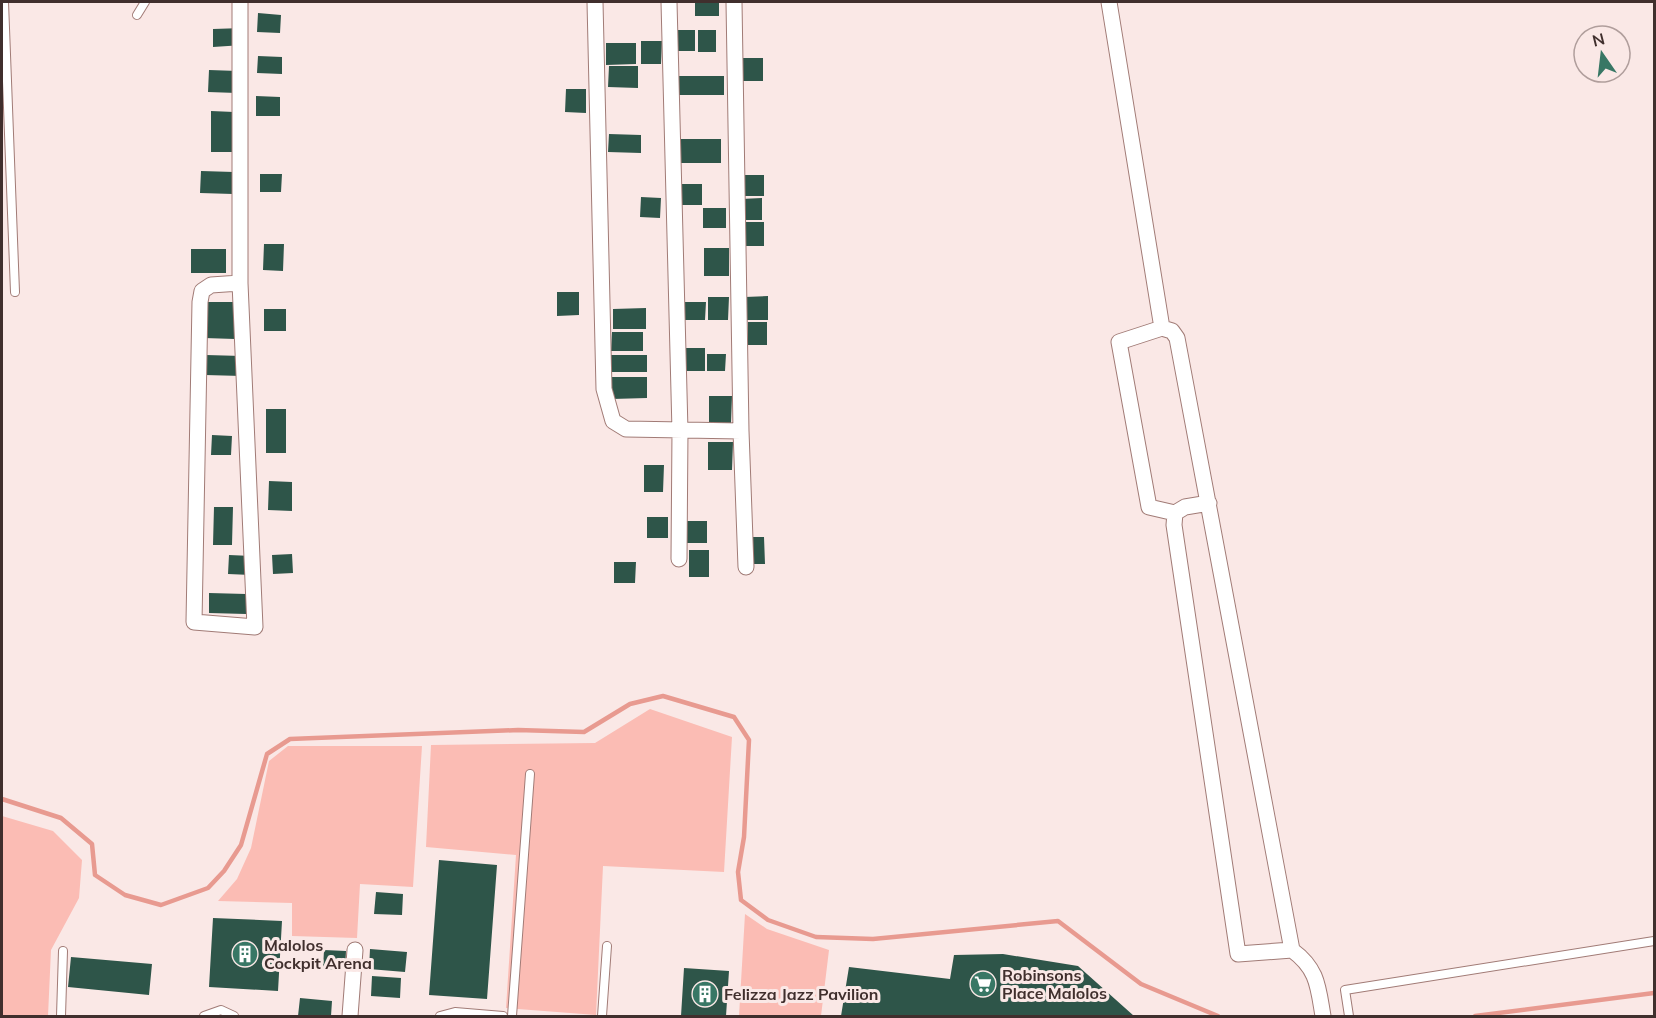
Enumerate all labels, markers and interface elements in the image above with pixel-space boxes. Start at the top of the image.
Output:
north arrow [1572,24,1632,84]
text: N [1590,28,1607,51]
place label: Malolos Cockpit Arena [264,935,372,973]
building icon: Malolos Cockpit Arena [230,939,260,969]
place label: Robinsons Place Malolos [1002,965,1107,1003]
supermarket icon: Robinsons Place Malolos [968,969,998,999]
building icon: Felizza Jazz Pavilion [690,979,720,1009]
place label: Felizza Jazz Pavilion [724,984,878,1004]

